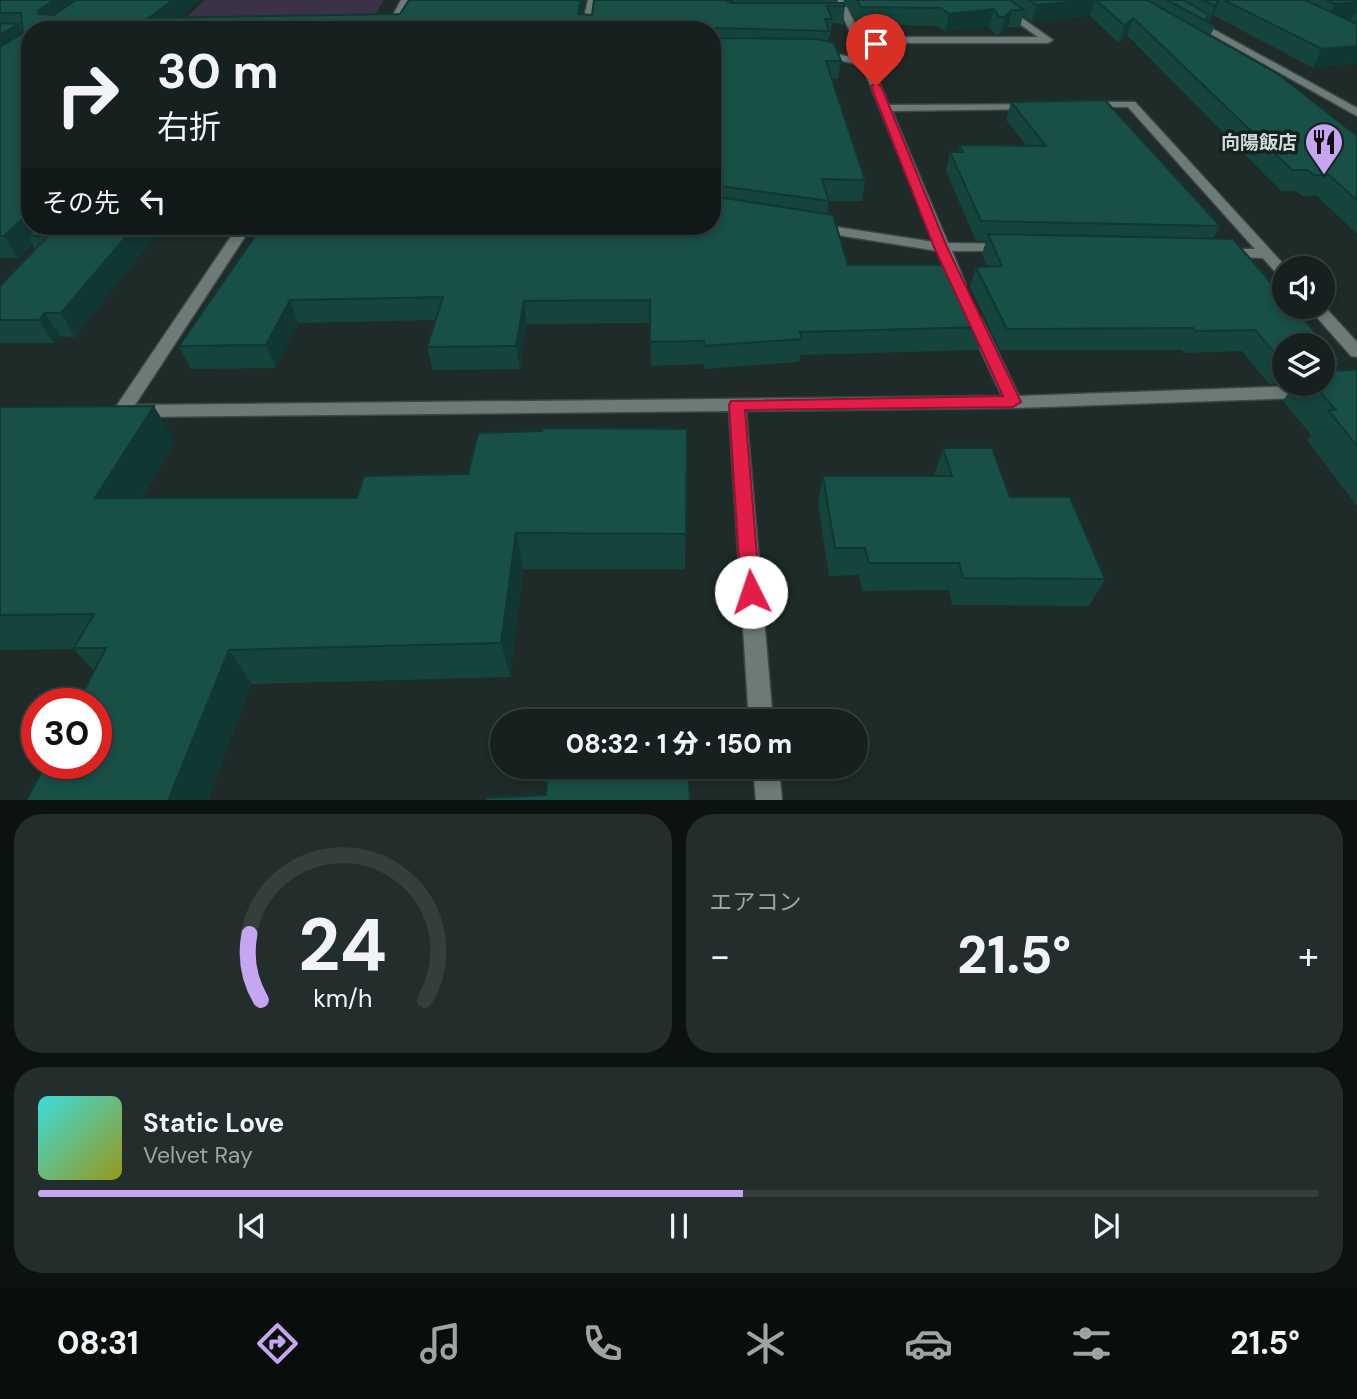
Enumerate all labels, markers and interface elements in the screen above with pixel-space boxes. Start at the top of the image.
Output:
pin [846,14,906,86]
icon: arrive [857,25,895,63]
text: 30 m [157,39,279,103]
icon: right [42,49,133,140]
text: 右折 [157,106,221,148]
restaurant icon: 向陽飯店 [1303,121,1345,176]
place label: 向陽飯店 [1221,130,1297,155]
icon: left [134,182,172,220]
text: その先 [42,186,120,220]
map controls [1272,256,1335,396]
button: sound [1272,256,1335,319]
button: layers [1272,333,1335,396]
position arrow [714,555,788,629]
speed limit sign: 30 [21,688,112,779]
text: 08:32 · 1 分 · 150 m [566,727,792,761]
text: エアコン [710,887,802,917]
text: 24 [298,898,387,993]
text: 21.5° [957,921,1071,989]
text: − [710,931,730,981]
text: + [1298,931,1319,981]
text: km/h [313,981,372,1014]
text: Static Love [143,1106,284,1140]
text: Velvet Ray [143,1140,253,1170]
icon: previous [233,1207,271,1245]
icon: pause [660,1207,698,1245]
icon: next [1087,1207,1125,1245]
icon: directions [253,1319,302,1368]
icon: music [416,1319,465,1368]
icon: phone [578,1319,627,1368]
icon: climate [741,1319,790,1368]
icon: car [904,1319,953,1368]
icon: filters [1067,1319,1116,1368]
text: 08:31 [57,1322,139,1364]
text: 21.5° [1230,1322,1300,1364]

